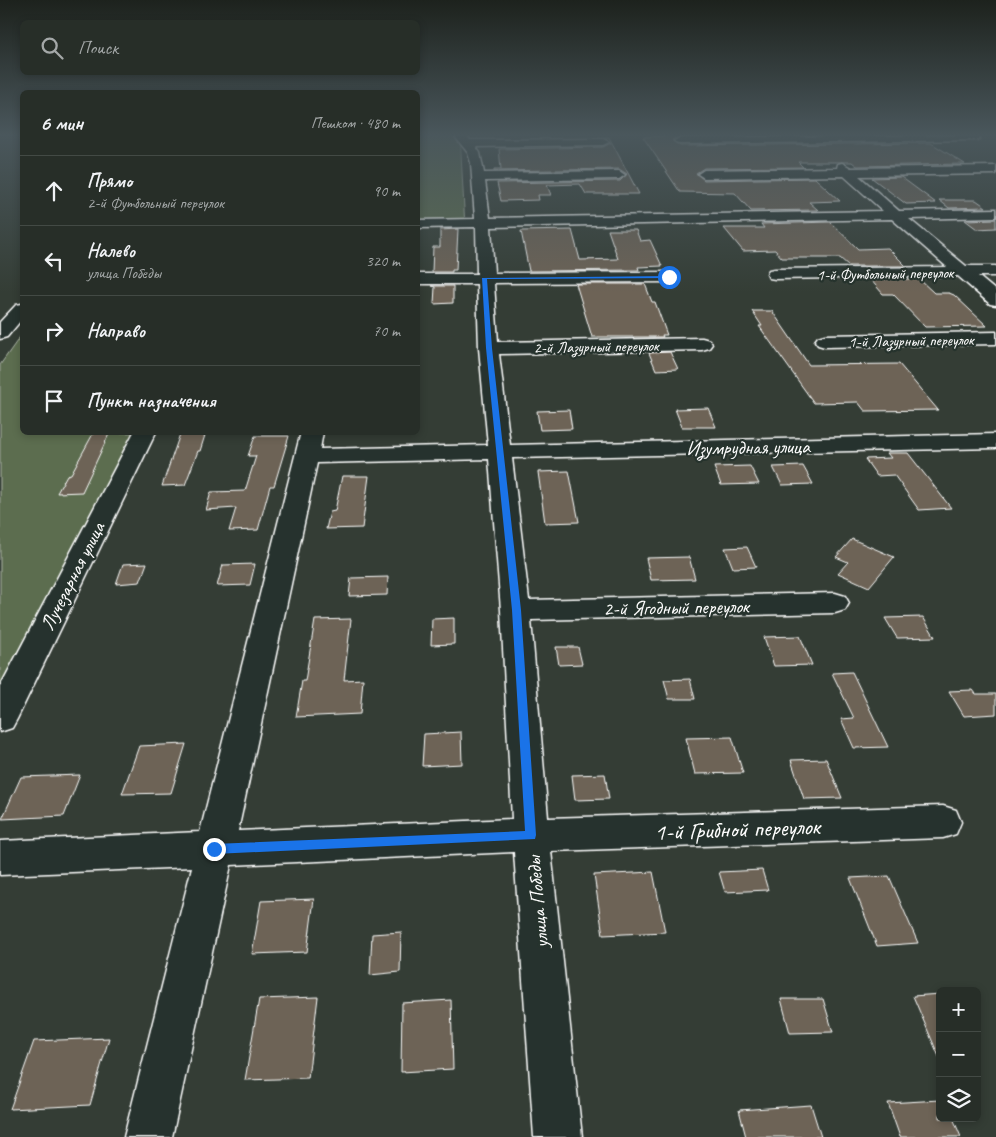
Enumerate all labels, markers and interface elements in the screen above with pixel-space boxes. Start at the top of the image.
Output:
search box [20,20,420,75]
icon: search [38,34,66,62]
text: Поиск [78,36,118,60]
text: 6 мин [40,110,83,136]
text: Пешком · 480 m [311,113,400,133]
text: Прямо [87,169,132,193]
icon: ahead [40,177,68,205]
text: 90 m [373,181,400,201]
text: 2-й Футбольный переулок [87,193,224,213]
text: Налево [87,239,135,263]
icon: left [40,247,68,275]
text: 320 m [366,251,400,271]
text: улица Победы [87,263,161,283]
street label: 1-й Футбольный переулок [816,263,956,285]
route start [658,266,681,289]
icon: right [40,317,68,345]
text: Направо [87,319,145,343]
text: 70 m [373,321,400,341]
street label: 1-й Лазурный переулок [848,330,976,352]
street label: 2-й Лазурный переулок [533,336,661,358]
icon: arrive [40,387,68,415]
text: Пункт назначения [87,389,216,413]
street label: Изумрудная улица [686,434,811,462]
street label: Лучезарная улица [34,516,111,635]
street label: 2-й Ягодный переулок [603,594,751,621]
street label: 1-й Грибной переулок [654,811,822,847]
route end [203,838,226,861]
street label: улица Победы [521,853,554,950]
map controls [936,987,981,1122]
button: + [936,987,981,1032]
button: − [936,1032,981,1077]
button: layers [936,1077,981,1122]

